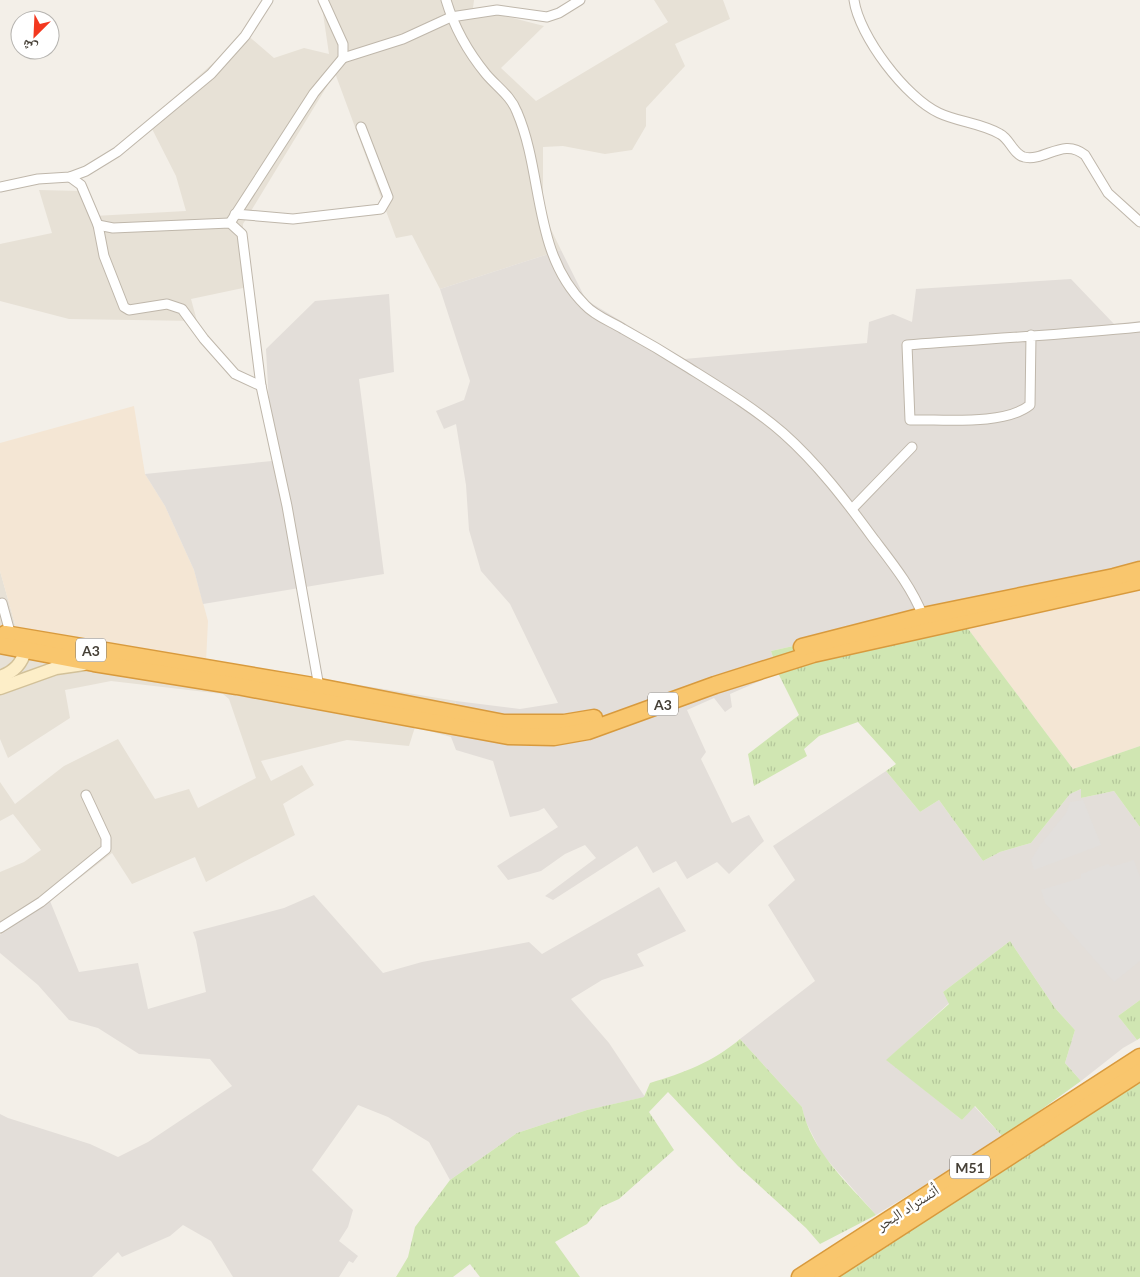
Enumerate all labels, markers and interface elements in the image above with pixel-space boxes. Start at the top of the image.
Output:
north arrow [10,10,60,60]
text: ش [19,36,40,58]
road number: A3 [76,638,106,662]
road number: A3 [648,692,678,716]
road number: M51 [950,1156,990,1178]
street label: أتستراد البحر [872,1180,942,1235]

